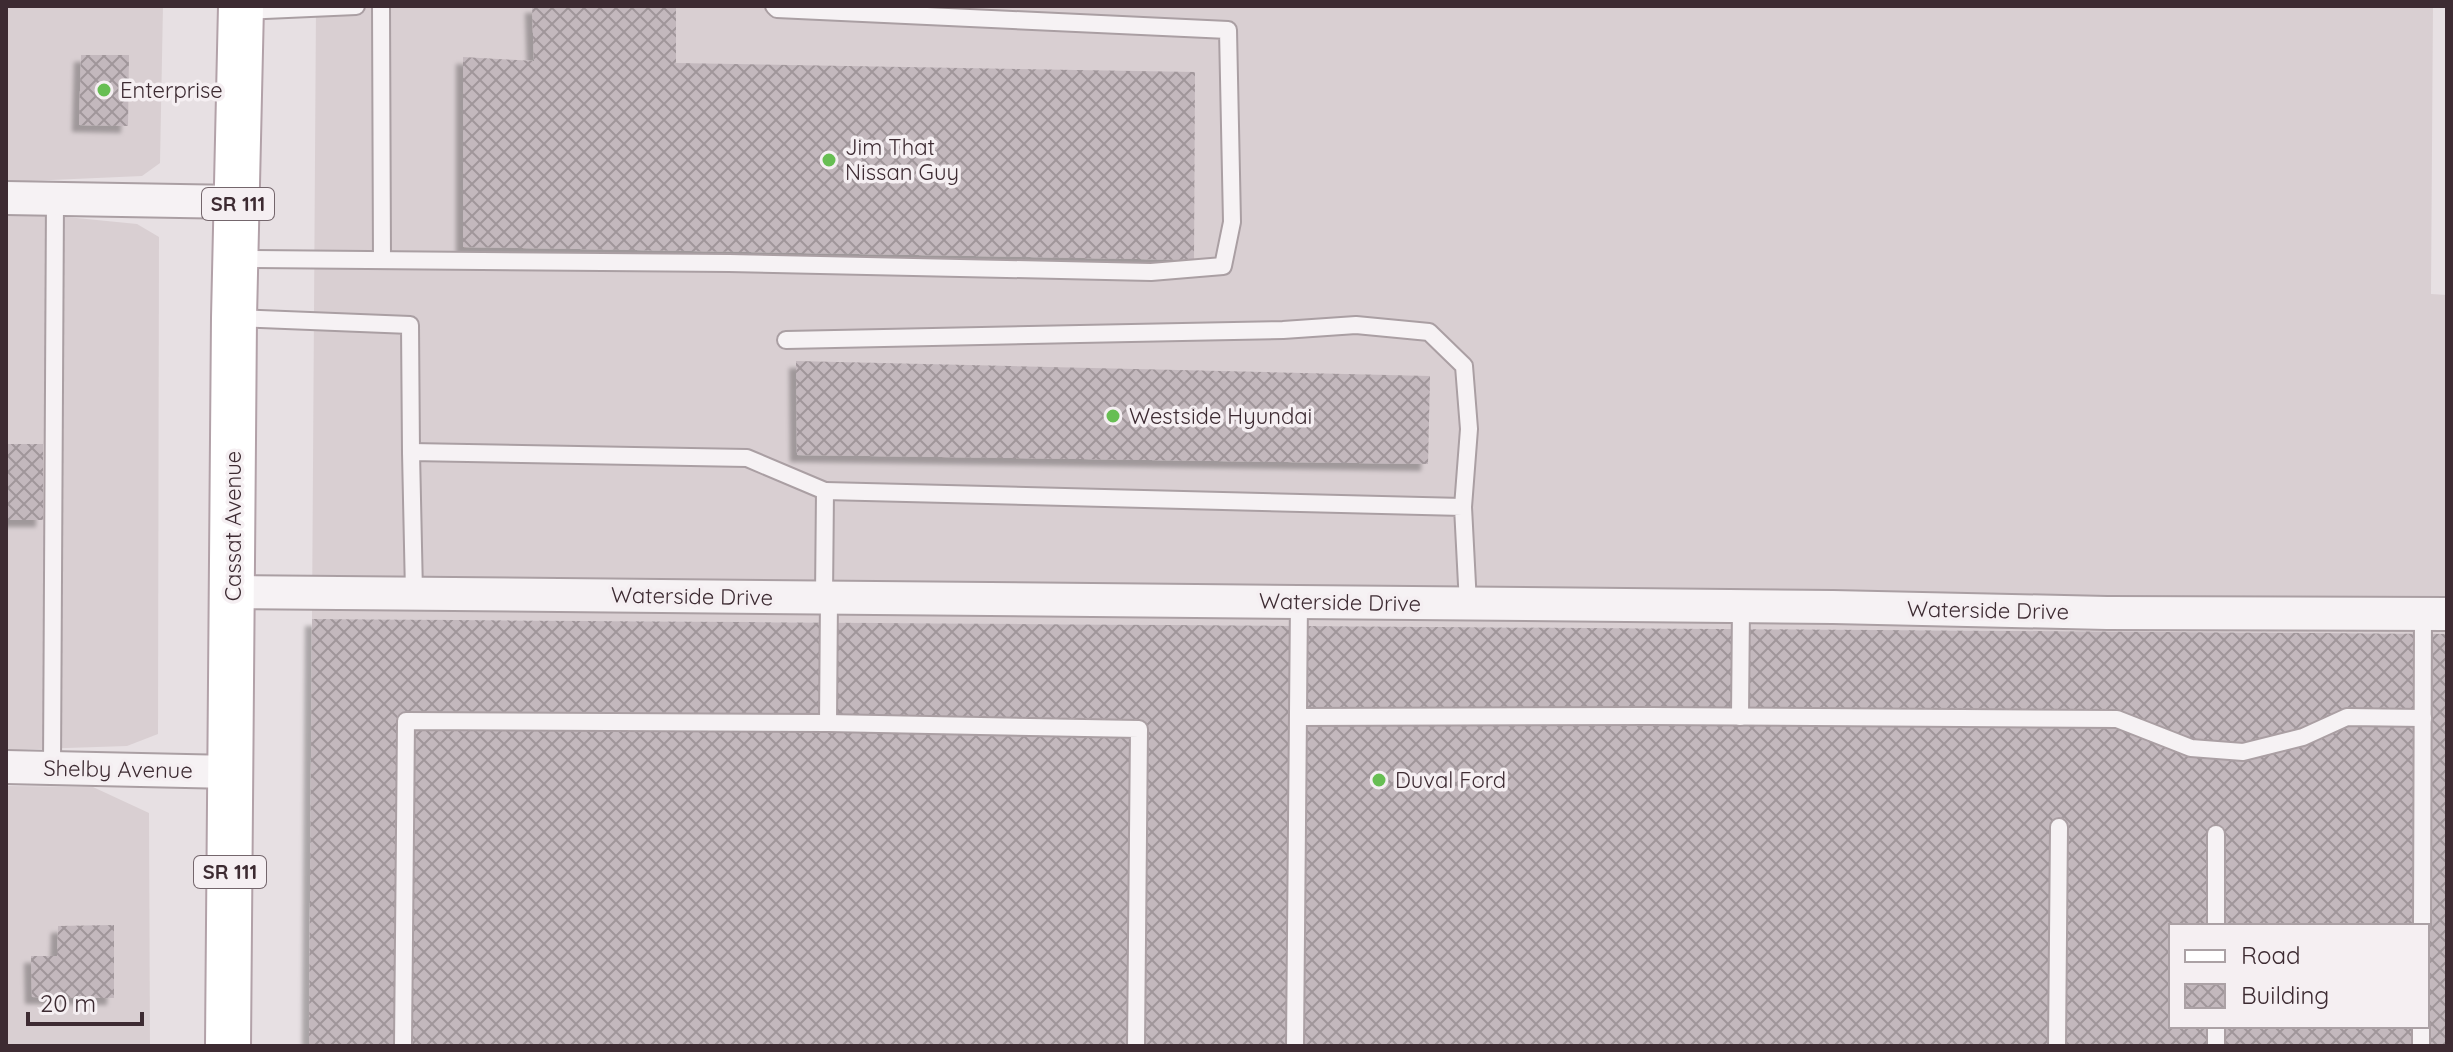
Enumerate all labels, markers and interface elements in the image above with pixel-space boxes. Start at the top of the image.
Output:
place label: Enterprise [120,76,223,104]
marker: Enterprise [95,81,113,99]
place label: Jim That Nissan Guy [845,133,959,186]
marker: Jim That Nissan Guy [820,151,838,169]
road number: SR 111 [202,188,274,220]
place label: Westside Hyundai [1129,402,1312,430]
marker: Westside Hyundai [1104,407,1122,425]
street label: Cassat Avenue [219,451,247,601]
street label: Waterside Drive [611,581,773,611]
street label: Waterside Drive [1259,587,1421,617]
street label: Waterside Drive [1907,595,2069,625]
street label: Shelby Avenue [43,754,193,784]
place label: Duval Ford [1395,766,1506,794]
marker: Duval Ford [1370,771,1388,789]
road number: SR 111 [194,856,266,888]
legend [2169,924,2429,1028]
text: Road [2241,940,2301,970]
scale bar [28,976,142,1026]
text: Building [2241,980,2329,1010]
text: 20 m [40,988,96,1018]

